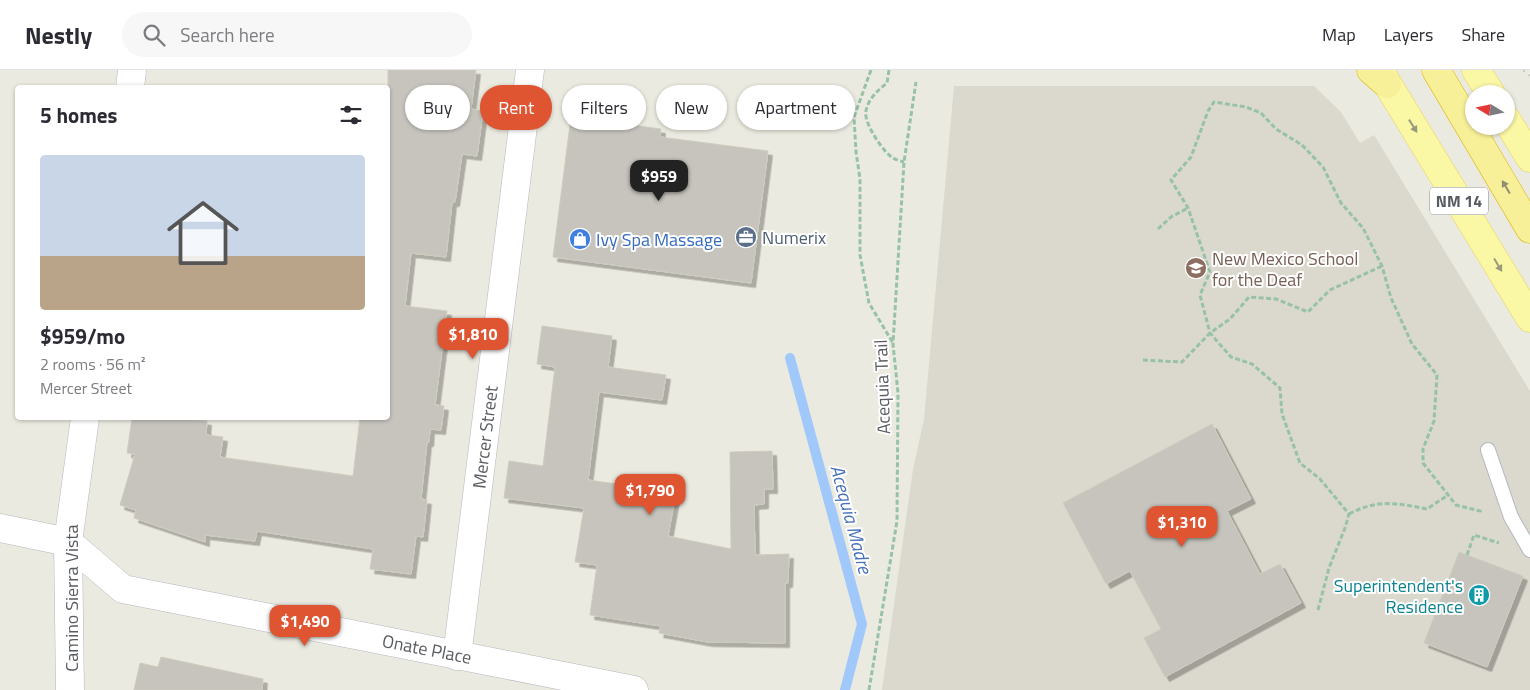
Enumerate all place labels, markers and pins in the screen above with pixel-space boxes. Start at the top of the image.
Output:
pin: $959 [629,160,689,202]
place label: Numerix [762,224,826,251]
office icon: Numerix [734,225,758,249]
place label: Ivy Spa Massage [596,226,722,253]
shop icon: Ivy Spa Massage [568,227,592,251]
place label: New Mexico School for the Deaf [1212,245,1359,293]
school or university icon: New Mexico School for the Deaf [1184,256,1208,280]
pin: $1,810 [432,318,514,360]
pin: $1,790 [609,474,691,516]
pin: $1,310 [1141,506,1223,548]
place label: Superintendent's Residence [1334,572,1463,620]
building icon: Superintendent's Residence [1467,583,1491,607]
pin: $1,490 [264,604,346,647]

